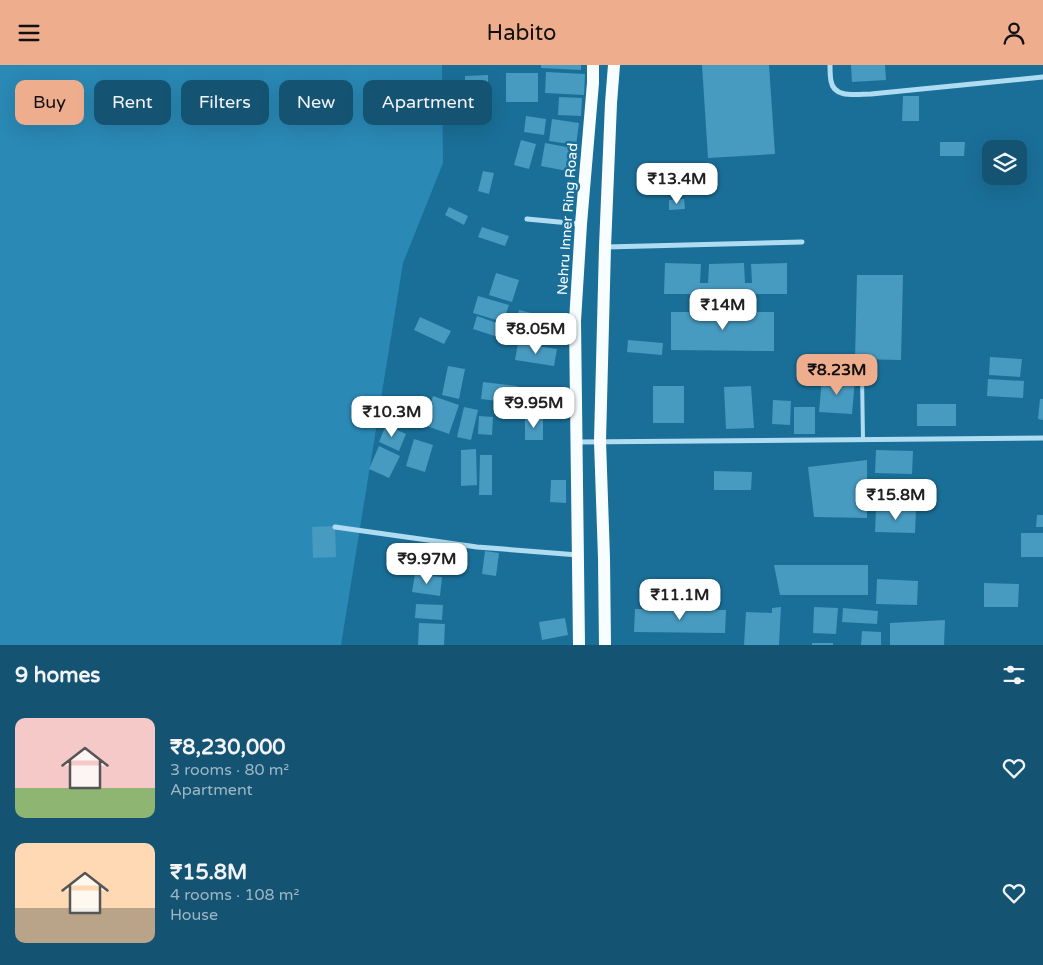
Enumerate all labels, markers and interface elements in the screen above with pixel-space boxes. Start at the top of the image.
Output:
icon: menu [15,19,43,47]
icon: person [1000,19,1028,47]
text: Habito [487,20,556,46]
chip: Buy [15,80,84,125]
chip: Rent [94,80,171,125]
chip: Filters [181,80,269,125]
chip: New [279,80,353,125]
chip: Apartment [363,80,492,125]
map controls [982,140,1027,185]
button: layers [982,140,1027,185]
street label: Nehru Inner Ring Road [554,142,581,296]
pin: ₹13.4M [636,163,718,205]
text: ₹13.4M [648,169,706,189]
pin: ₹14M [693,289,753,331]
text: ₹14M [701,295,745,315]
pin: ₹8.05M [495,313,577,355]
text: ₹8.05M [506,319,566,339]
pin: ₹8.23M [796,353,878,396]
text: ₹8.23M [807,360,867,380]
pin: ₹9.95M [493,387,575,429]
text: ₹9.95M [504,393,564,413]
pin: ₹10.3M [351,395,433,438]
text: ₹10.3M [362,402,422,422]
pin: ₹15.8M [855,479,937,521]
text: ₹15.8M [867,485,925,505]
pin: ₹9.97M [386,543,468,585]
text: ₹9.97M [397,549,457,569]
pin: ₹11.1M [639,579,721,621]
text: ₹11.1M [650,585,710,605]
icon: filters [1000,661,1028,689]
text: 9 homes [15,663,100,688]
text: ₹8,230,000 [170,735,286,760]
icon: home [55,738,115,798]
icon: heart [1000,754,1028,782]
text: 3 rooms · 80 m² [170,760,289,780]
text: Apartment [170,780,253,800]
text: ₹15.8M [170,860,247,885]
icon: home [55,863,115,923]
icon: heart [1000,879,1028,907]
text: 4 rooms · 108 m² [170,885,299,905]
text: House [170,905,218,925]

